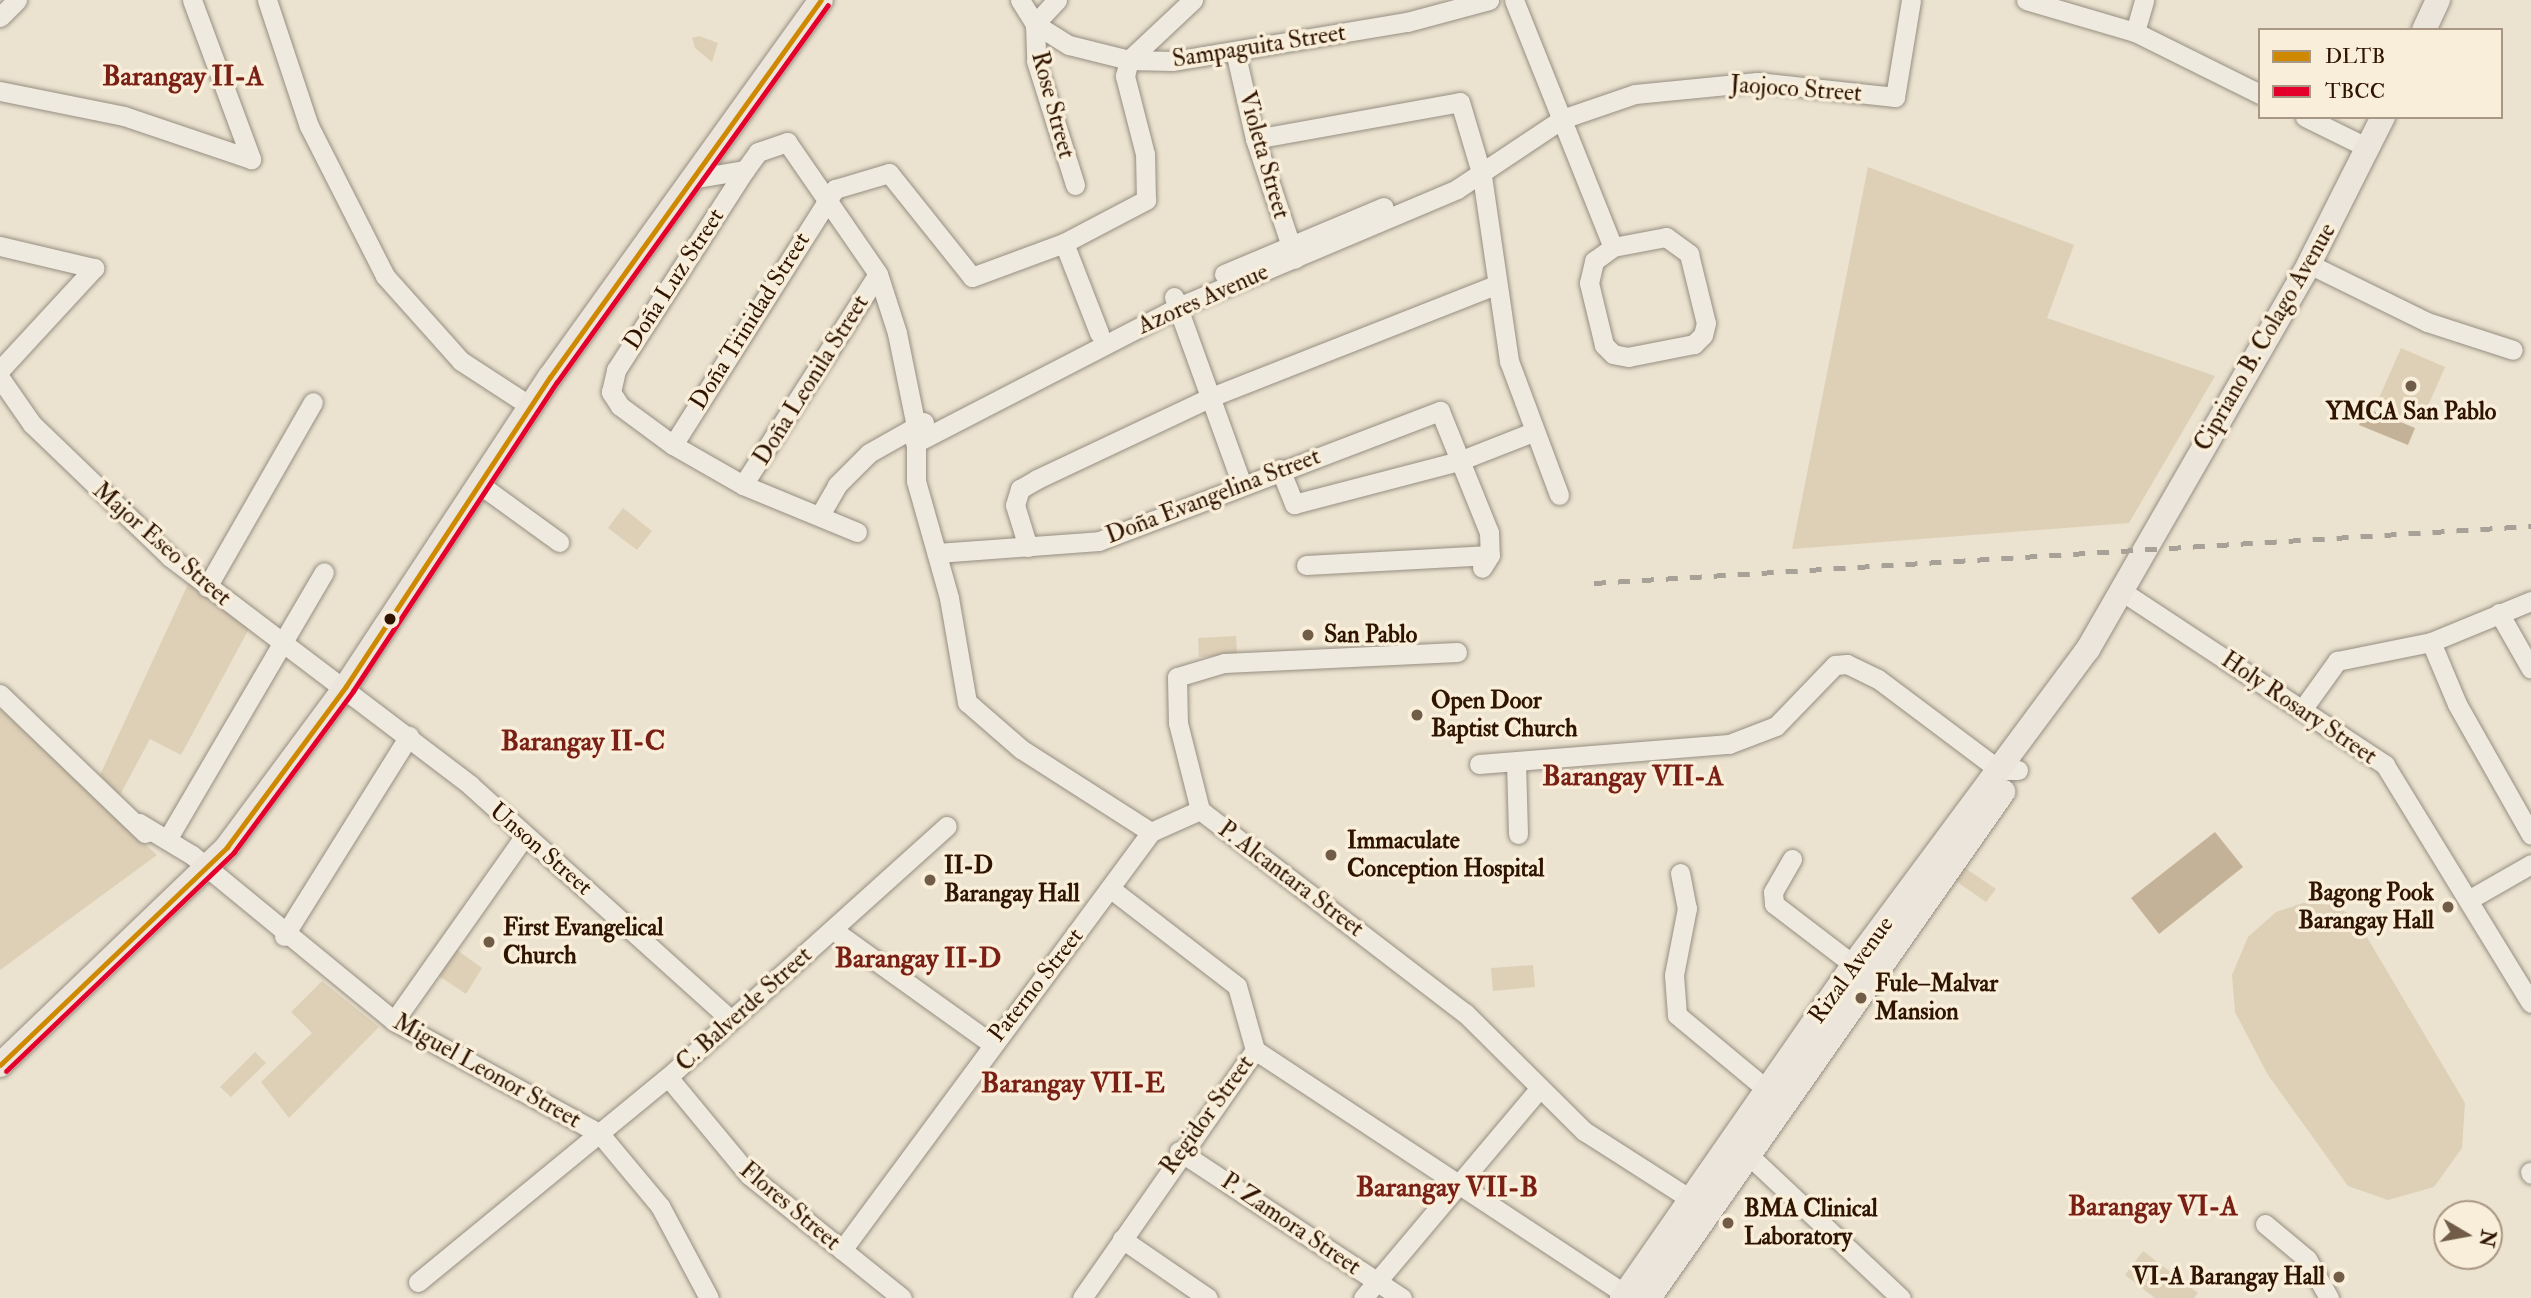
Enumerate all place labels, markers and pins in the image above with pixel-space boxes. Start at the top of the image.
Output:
marker: YMCA San Pablo [2403,378,2419,394]
place label: YMCA San Pablo [2326,398,2496,426]
unlabelled marker [383,612,397,626]
place label: San Pablo [1324,621,1417,649]
marker: San Pablo [1298,625,1318,645]
place label: Open Door Baptist Church [1431,687,1577,743]
marker: Open Door Baptist Church [1409,707,1425,723]
place label: Immaculate Conception Hospital [1347,827,1544,883]
marker: Immaculate Conception Hospital [1321,845,1341,865]
place label: II-D Barangay Hall [944,852,1080,908]
marker: II-D Barangay Hall [922,872,938,888]
place label: Bagong Pook Barangay Hall [2298,879,2434,935]
marker: Bagong Pook Barangay Hall [2440,899,2456,915]
place label: First Evangelical Church [503,914,663,970]
marker: First Evangelical Church [481,934,497,950]
place label: Fule–Malvar Mansion [1875,970,1998,1026]
marker: Fule–Malvar Mansion [1853,990,1869,1006]
place label: BMA Clinical Laboratory [1744,1195,1878,1251]
marker: BMA Clinical Laboratory [1718,1213,1738,1233]
place label: VI-A Barangay Hall [2132,1263,2325,1291]
marker: VI-A Barangay Hall [2331,1269,2347,1285]

